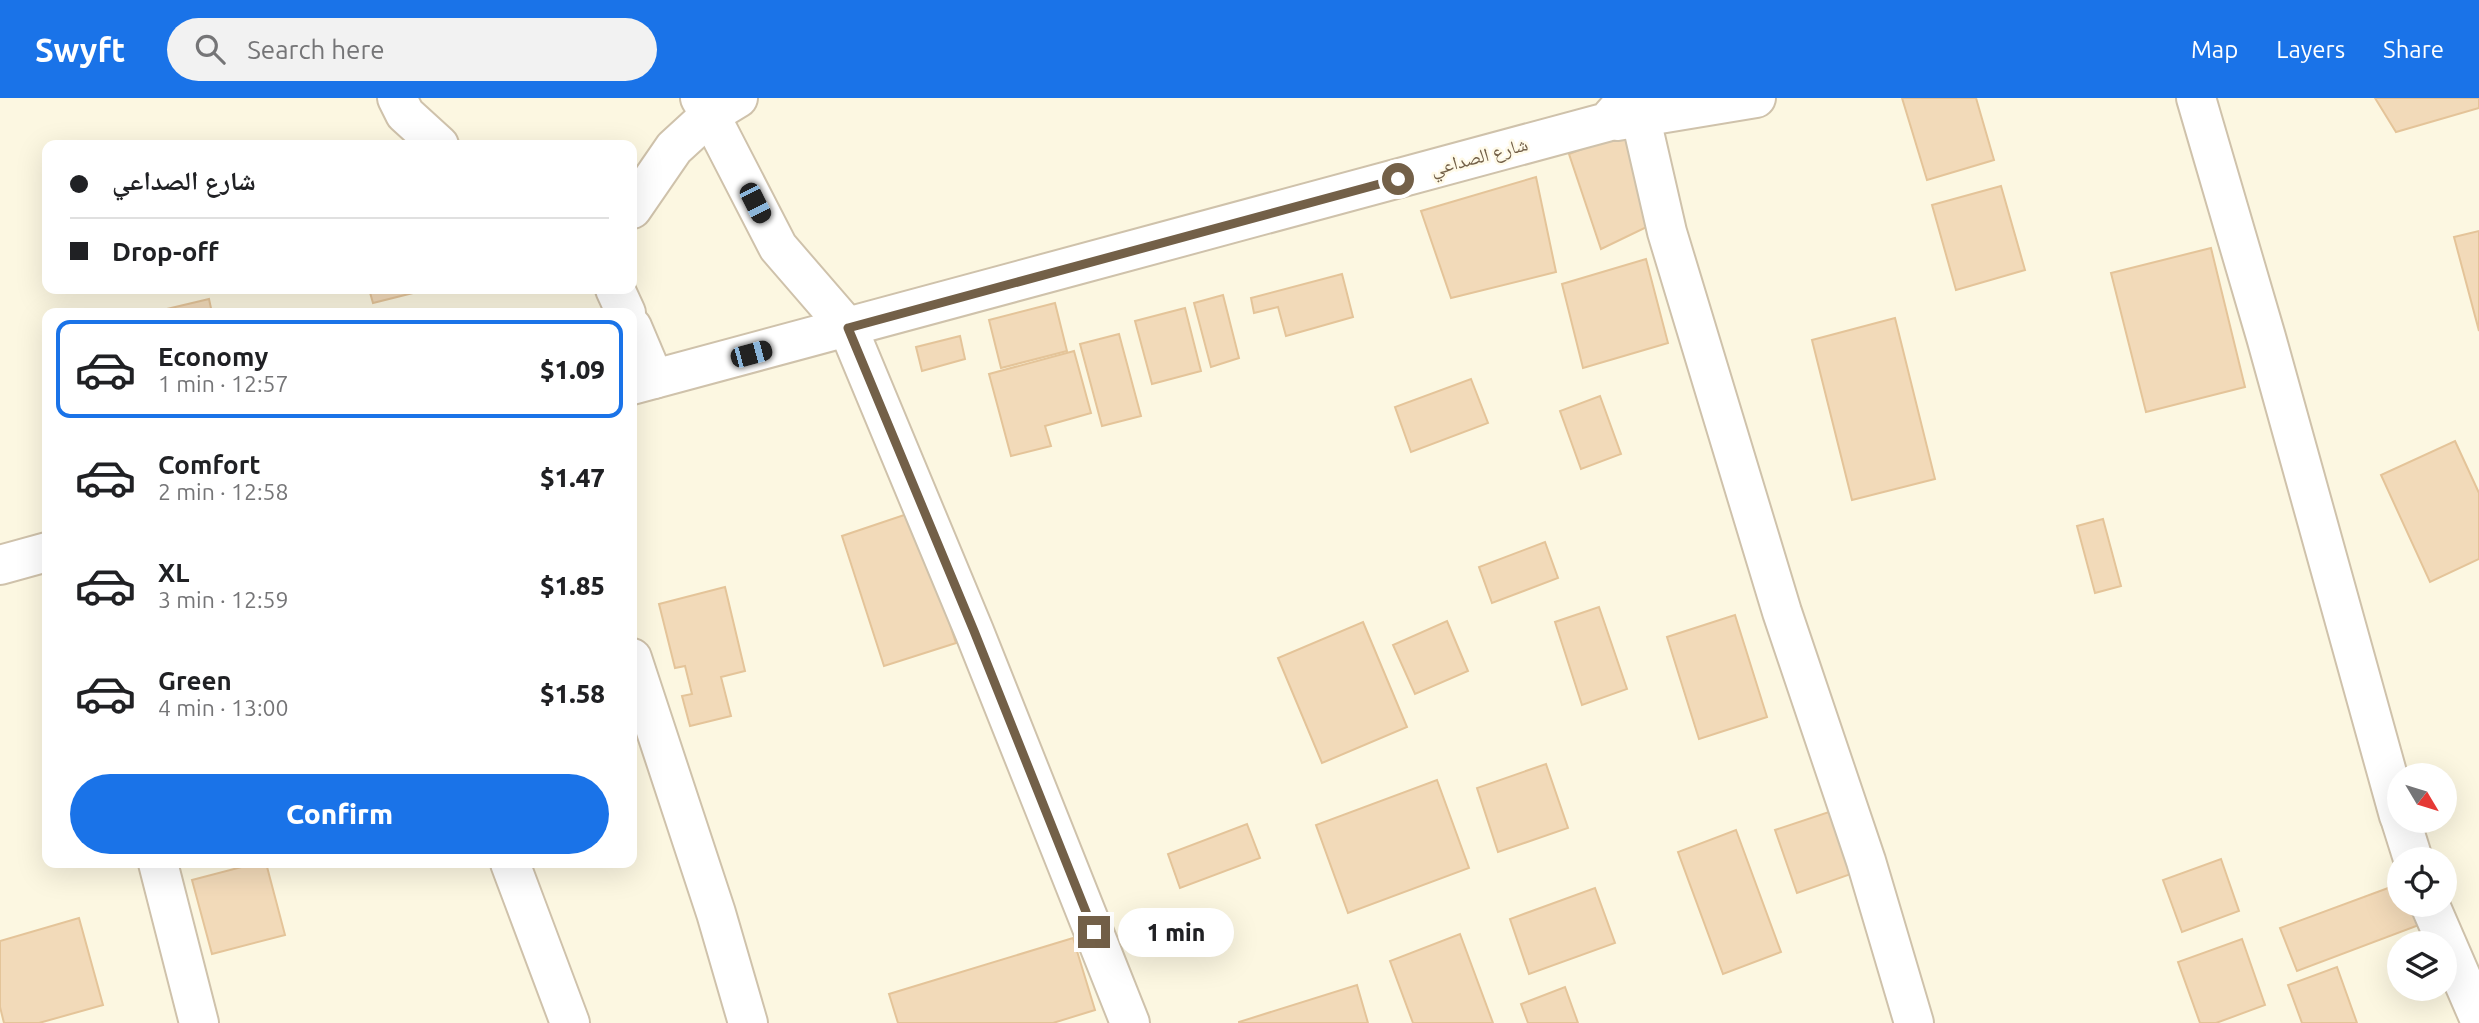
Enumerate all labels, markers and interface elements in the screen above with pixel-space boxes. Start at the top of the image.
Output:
search box [167,18,657,81]
icon: search [191,30,229,68]
text: Swyft [35,31,125,68]
text: Search here [247,35,385,64]
text: Map [2191,36,2238,63]
text: Layers [2276,36,2345,63]
text: Share [2383,36,2444,63]
street label: شارع الصداعي [1428,132,1531,184]
route start [1382,163,1414,195]
text: شارع الصداعي [112,166,256,195]
car [737,180,774,226]
text: Drop-off [112,237,219,266]
icon: car [74,338,137,401]
car [728,338,775,370]
text: Economy [158,342,268,371]
text: $1.09 [540,355,605,384]
text: 1 min · 12:57 [158,371,289,396]
icon: car [74,446,137,509]
text: Comfort [158,450,261,479]
text: $1.47 [540,463,605,492]
text: 2 min · 12:58 [158,479,289,504]
icon: car [74,554,137,617]
text: XL [158,558,189,587]
text: $1.85 [540,571,605,600]
text: 3 min · 12:59 [158,587,289,612]
icon: car [74,662,137,725]
text: Green [158,666,232,695]
text: $1.58 [540,679,605,708]
text: 4 min · 13:00 [158,695,289,720]
north arrow [2387,763,2457,833]
map controls [2387,763,2457,1001]
button: Confirm [70,774,609,854]
button: locate [2387,847,2457,917]
callout: 1 min [1118,908,1234,956]
route end [1078,916,1110,948]
text: 1 min [1147,920,1205,945]
button: layers [2387,931,2457,1001]

